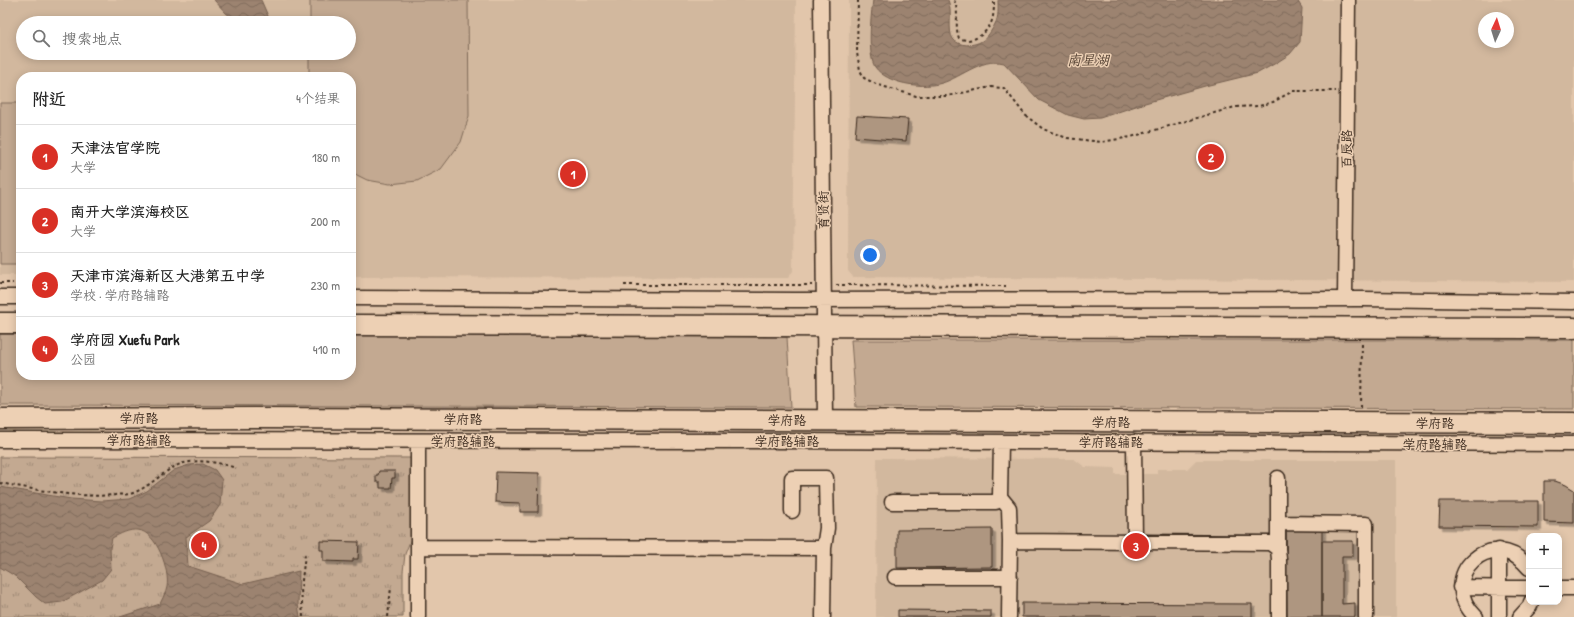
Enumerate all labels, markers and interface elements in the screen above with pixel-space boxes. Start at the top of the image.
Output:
north arrow [1478,12,1514,48]
search box [16,16,356,60]
icon: search [30,27,52,49]
text: 搜索地点 [62,28,122,49]
water label: 南星湖 [1067,50,1111,69]
text: 附近 [32,87,66,110]
text: 4个结果 [296,89,340,107]
street label: 百辰路 [1337,129,1355,169]
text: 天津法官学院 [70,137,160,158]
pin: 2 [1198,142,1224,172]
text: 1 [43,148,47,166]
text: 180 m [312,148,340,166]
text: 大学 [70,158,96,176]
pin: 1 [560,159,586,189]
street label: 育贤街 [814,190,832,230]
text: 南开大学滨海校区 [70,201,190,222]
text: 2 [42,212,48,230]
text: 200 m [310,212,340,230]
text: 大学 [70,222,96,240]
your location [860,245,880,265]
text: 天津市滨海新区大港第五中学 [70,265,265,286]
text: 3 [42,276,48,294]
text: 230 m [310,276,340,294]
text: 学校 · 学府路辅路 [70,286,170,304]
text: 学府园 Xuefu Park [70,329,179,350]
text: 4 [43,340,47,358]
text: 410 m [313,340,340,358]
text: 公园 [70,350,96,368]
street label: 学府路 [119,409,159,427]
street label: 学府路 [443,410,483,428]
street label: 学府路 [767,411,807,429]
street label: 学府路 [1091,413,1131,431]
street label: 学府路 [1415,414,1455,432]
street label: 学府路辅路 [106,431,172,449]
street label: 学府路辅路 [430,432,496,450]
street label: 学府路辅路 [754,432,820,450]
street label: 学府路辅路 [1078,433,1144,451]
street label: 学府路辅路 [1402,435,1468,453]
pin: 4 [191,530,217,560]
pin: 3 [1123,531,1149,561]
map controls [1526,533,1562,605]
button: + [1526,533,1562,569]
button: − [1526,569,1562,605]

